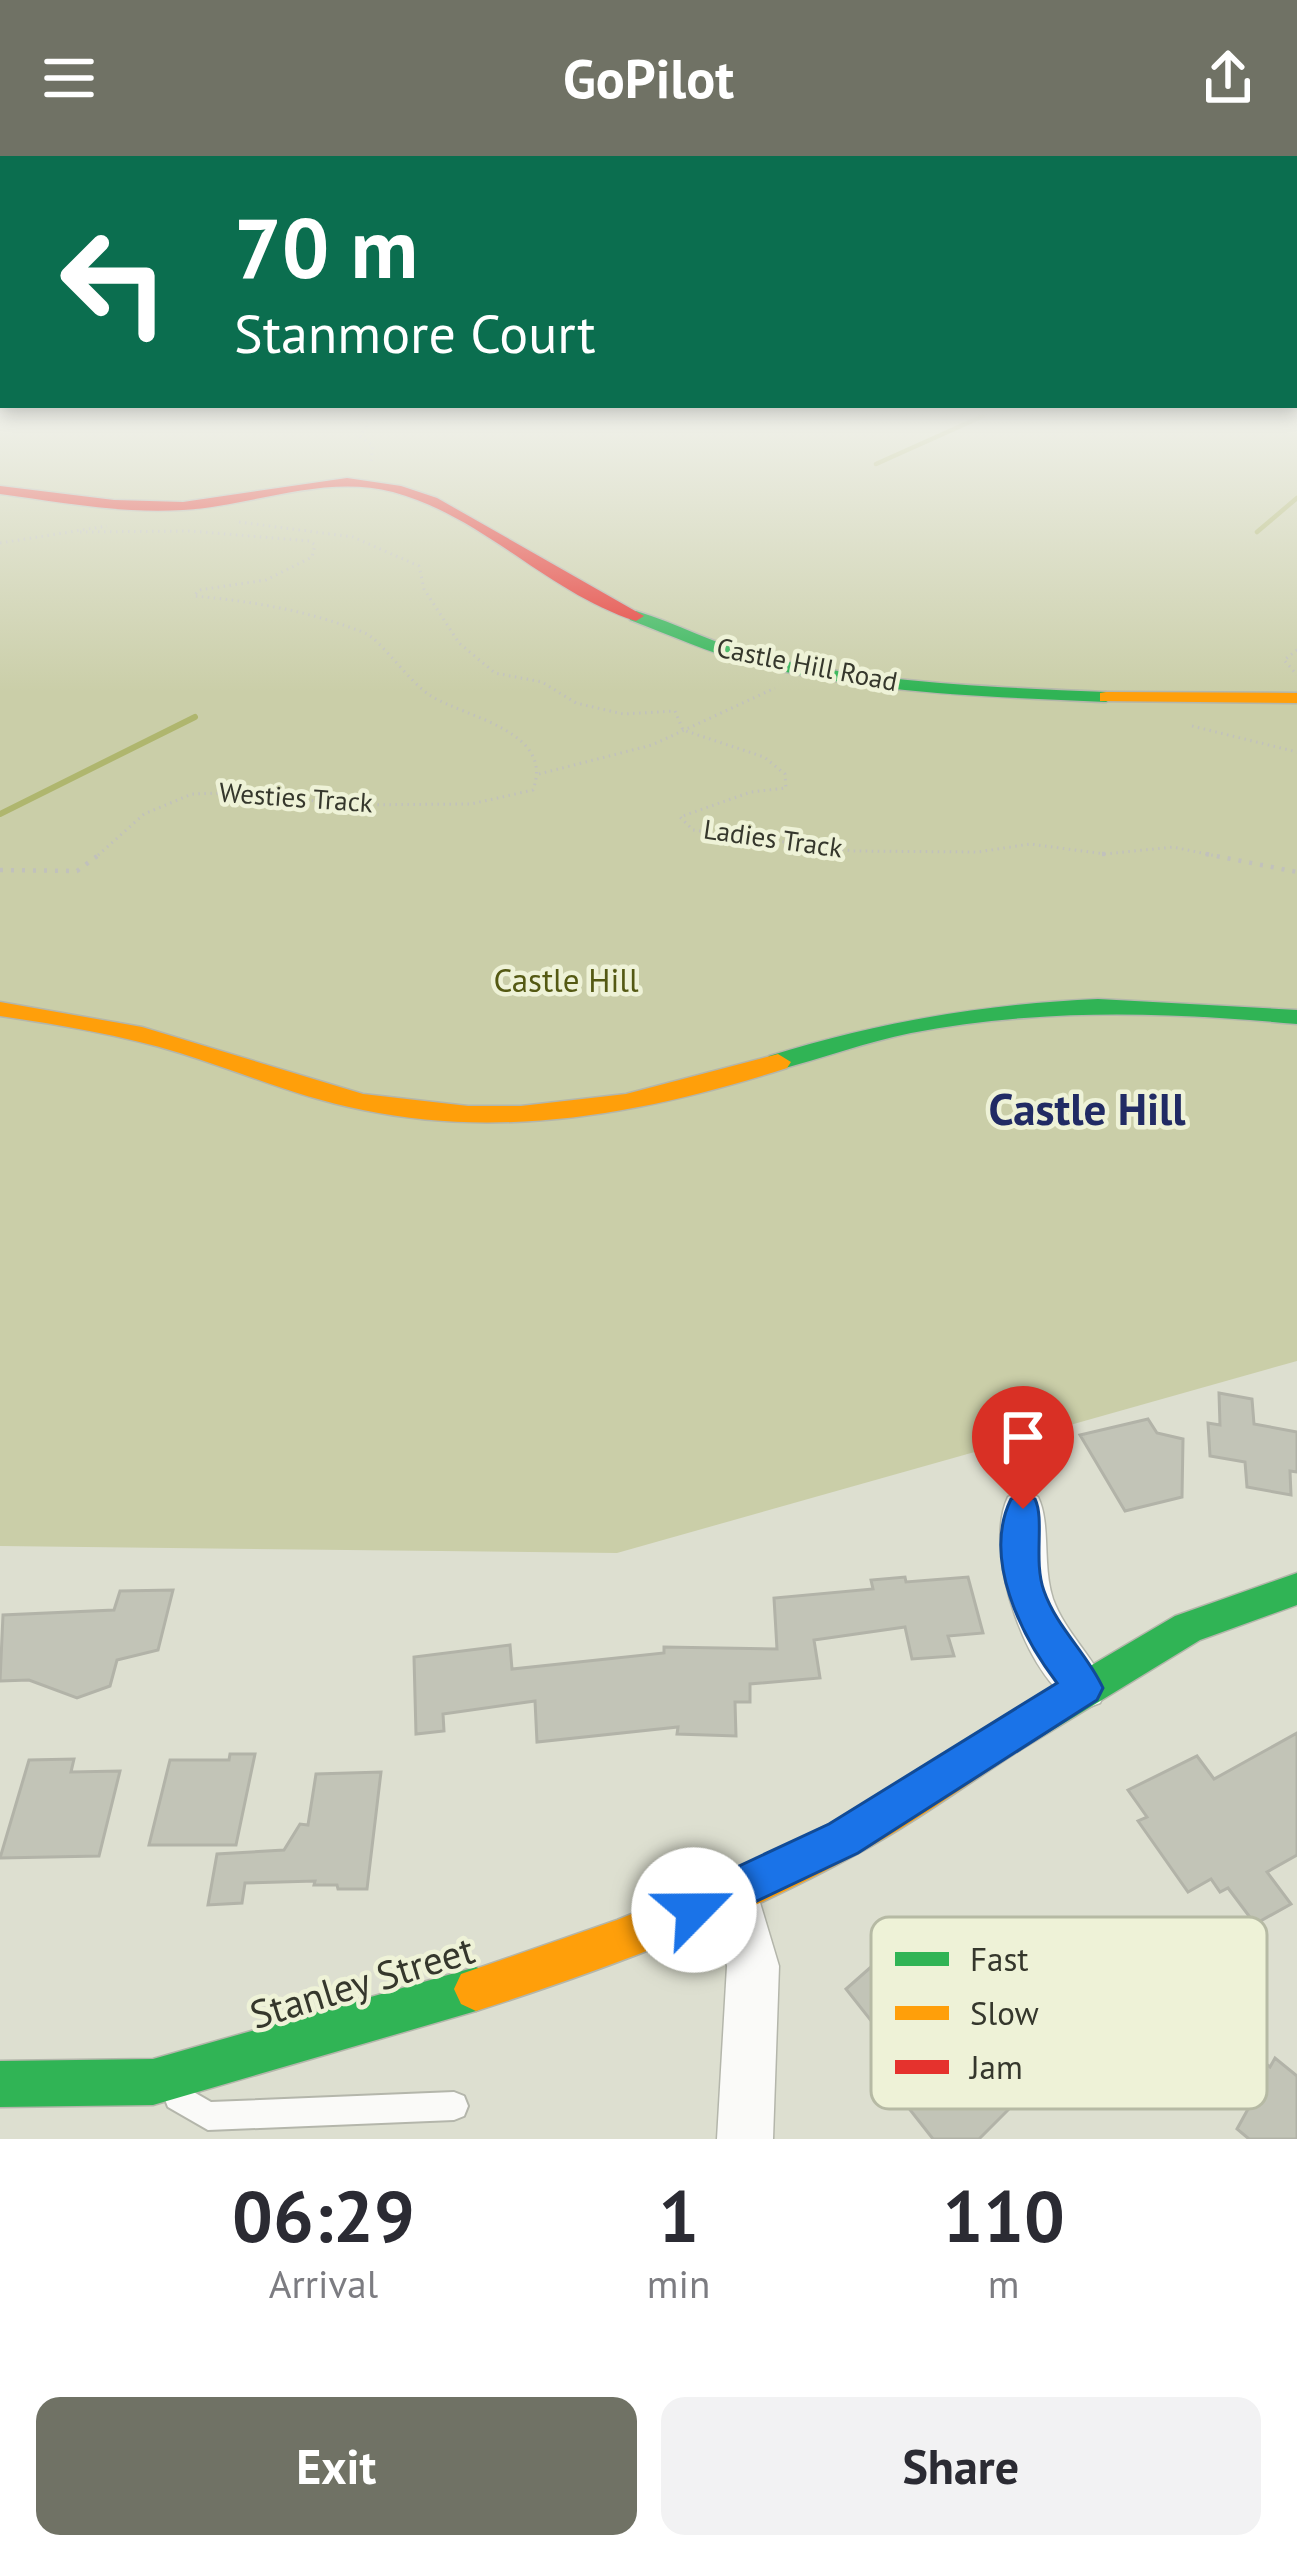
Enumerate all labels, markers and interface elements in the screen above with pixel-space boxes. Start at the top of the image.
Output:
text: GoPilot [563,43,734,113]
icon: menu [36,45,102,111]
icon: share [1195,45,1261,111]
text: 70 m [234,192,418,301]
icon: left [36,204,192,360]
text: Stanmore Court [234,298,596,368]
street label: Castle Hill Road [714,630,900,698]
street label: Westies Track [218,775,374,819]
street label: Ladies Track [702,811,845,865]
park label: Castle Hill [493,958,639,1001]
district label: Castle Hill [988,1079,1186,1137]
pin [972,1386,1074,1509]
icon: arrive [990,1404,1056,1470]
position arrow [631,1847,757,1973]
legend [871,1917,1267,2109]
street label: Stanley Street [244,1923,480,2040]
text: Fast [970,1937,1029,1980]
text: Slow [970,1991,1039,2034]
text: Jam [968,2045,1023,2088]
text: 06:29 [232,2169,415,2262]
text: 1 [658,2169,699,2262]
text: 110 [942,2169,1065,2262]
text: Arrival [269,2258,378,2309]
text: min [647,2258,710,2309]
text: m [988,2258,1019,2309]
button: Exit [36,2397,637,2535]
button: Share [661,2397,1261,2535]

